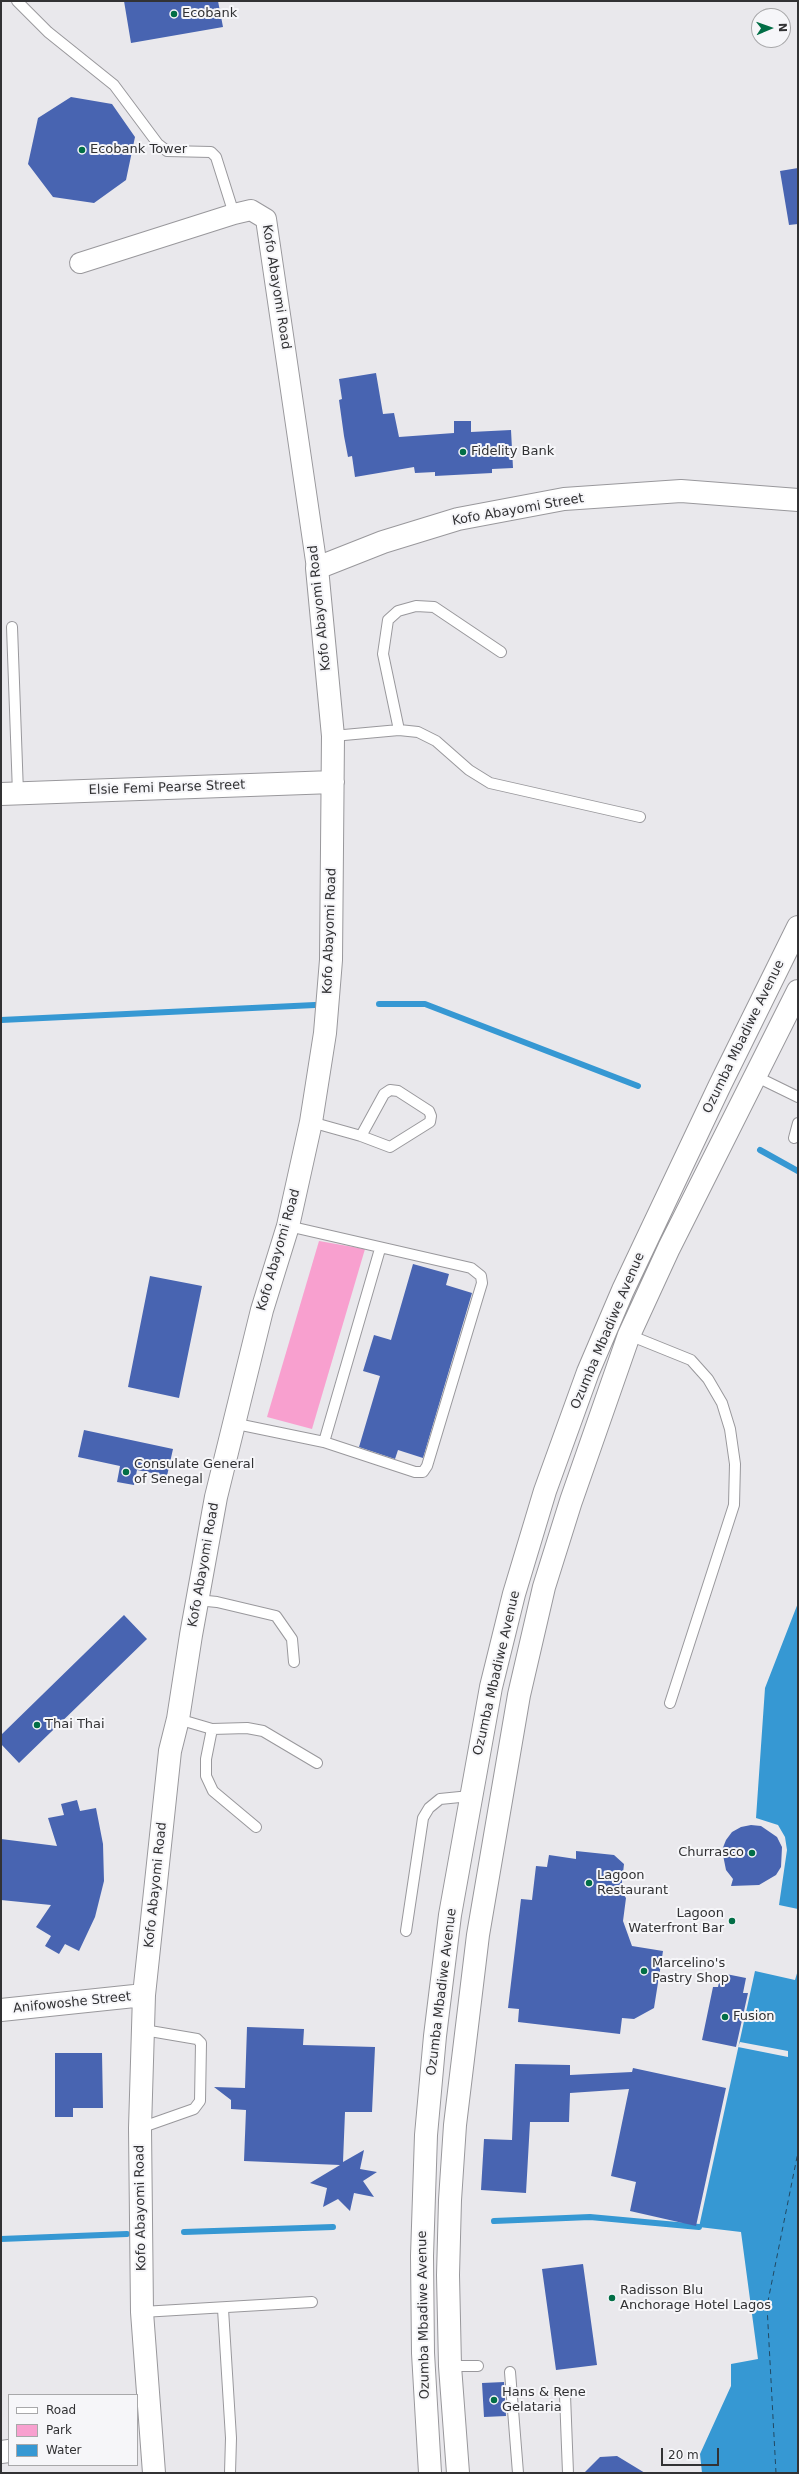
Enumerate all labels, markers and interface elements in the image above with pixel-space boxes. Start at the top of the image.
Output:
place label: Ecobank [182,6,237,22]
north arrow [751,8,791,48]
marker: Ecobank [169,9,179,19]
text: N [776,23,789,32]
place label: Ecobank Tower [90,142,187,158]
marker: Ecobank Tower [77,145,87,155]
street label: Kofo Abayomi Road [258,223,294,351]
place label: Fidelity Bank [471,444,554,460]
marker: Fidelity Bank [458,447,468,457]
street label: Kofo Abayomi Street [451,491,585,529]
street label: Kofo Abayomi Road [306,544,334,672]
street label: Elsie Femi Pearse Street [88,777,246,799]
street label: Kofo Abayomi Road [320,868,340,994]
street label: Ozumba Mbadiwe Avenue [700,958,788,1116]
street label: Kofo Abayomi Road [254,1187,304,1313]
street label: Ozumba Mbadiwe Avenue [568,1250,648,1412]
place label: Consulate General of Senegal [134,1457,254,1488]
marker: Consulate General of Senegal [121,1467,131,1477]
street label: Kofo Abayomi Road [185,1501,223,1629]
street label: Ozumba Mbadiwe Avenue [470,1589,524,1757]
place label: Thai Thai [45,1717,105,1733]
marker: Thai Thai [32,1720,42,1730]
street label: Kofo Abayomi Road [142,1821,170,1949]
place label: Churrasco [678,1845,744,1861]
marker: Churrasco [747,1848,757,1858]
place label: Lagoon Restaurant [597,1868,668,1899]
marker: Lagoon Restaurant [584,1878,594,1888]
place label: Lagoon Waterfront Bar [628,1906,724,1937]
street label: Ozumba Mbadiwe Avenue [424,1907,460,2077]
marker: Lagoon Waterfront Bar [727,1916,737,1926]
place label: Marcelino's Pastry Shop [652,1956,729,1987]
marker: Marcelino's Pastry Shop [639,1966,649,1976]
street label: Anifowoshe Street [12,1989,132,2017]
place label: Fusion [733,2009,775,2025]
marker: Fusion [720,2012,730,2022]
street label: Kofo Abayomi Road [132,2145,150,2271]
street label: Ozumba Mbadiwe Avenue [415,2231,433,2399]
place label: Radisson Blu Anchorage Hotel Lagos [620,2283,771,2314]
marker: Radisson Blu Anchorage Hotel Lagos [607,2293,617,2303]
place label: Hans & Rene Gelataria [502,2385,586,2416]
legend [8,2394,138,2466]
marker: Hans & Rene Gelataria [489,2395,499,2405]
text: Road [46,2403,76,2417]
text: Park [46,2423,72,2437]
scale bar [663,2440,721,2466]
text: Water [46,2443,81,2457]
text: 20 m [668,2448,699,2462]

